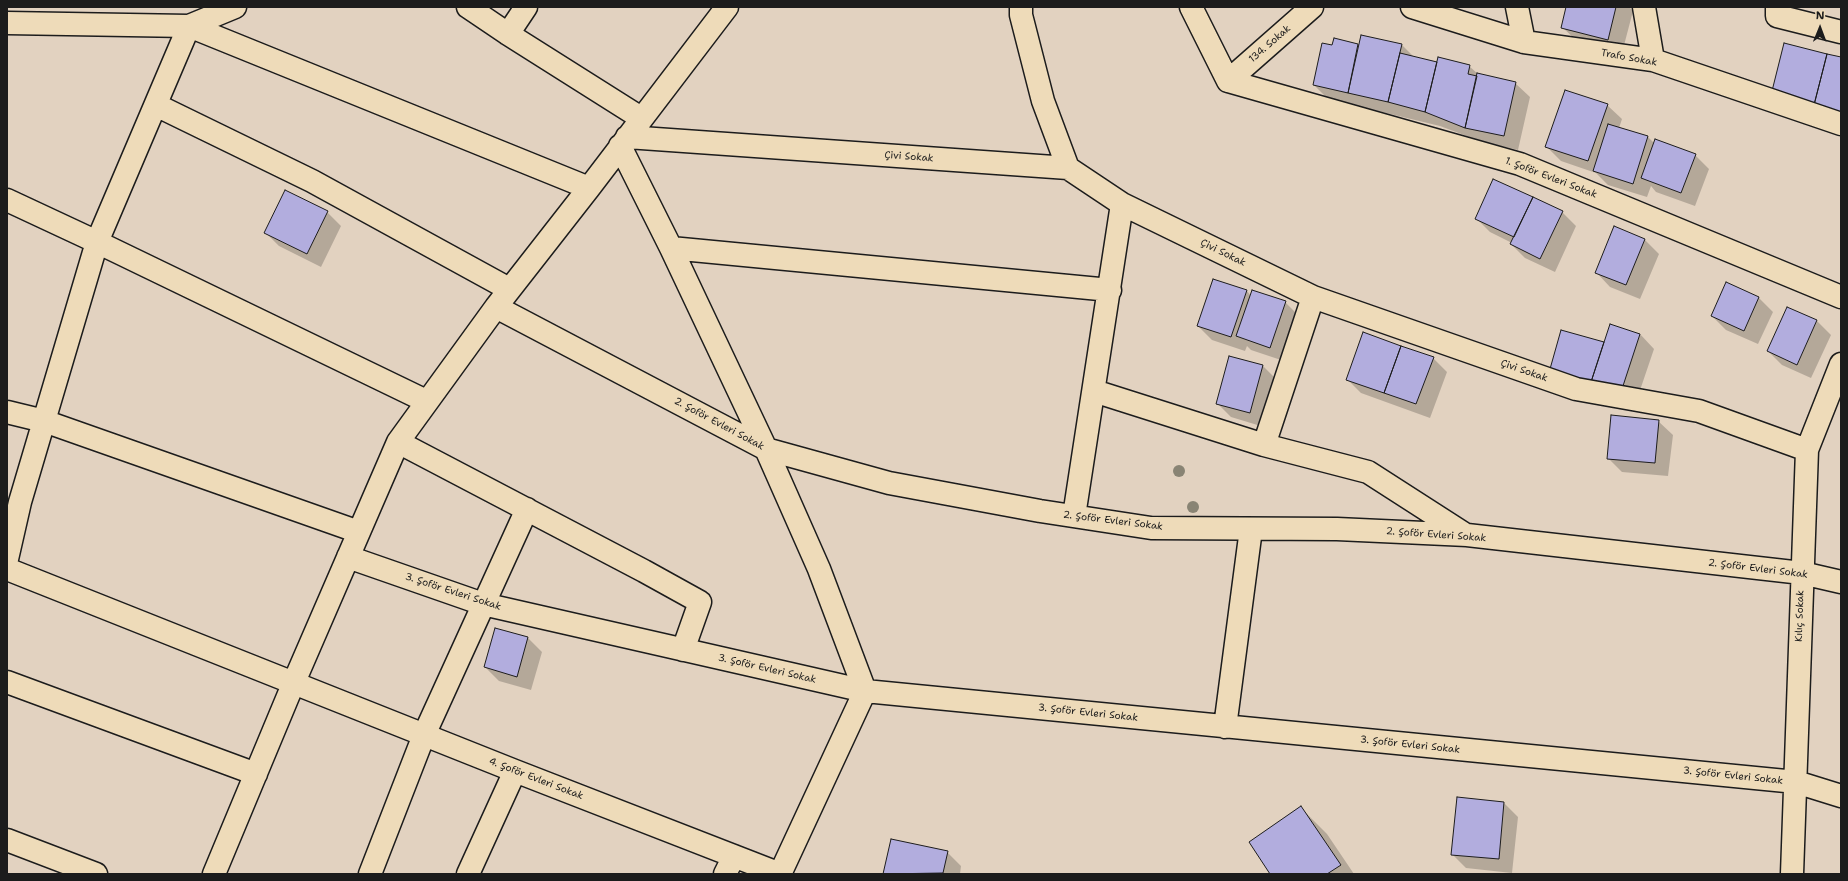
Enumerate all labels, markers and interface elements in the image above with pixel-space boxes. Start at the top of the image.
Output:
north arrow [1800,8,1840,48]
text: N [1816,8,1825,23]
street label: 134. Sokak [1247,23,1293,65]
street label: Trafo Sokak [1600,47,1658,69]
street label: Çivi Sokak [884,149,934,165]
street label: 1. Şoför Evleri Sokak [1503,155,1599,201]
street label: Çivi Sokak [1198,237,1248,269]
street label: Çivi Sokak [1499,357,1549,385]
street label: 2. Şoför Evleri Sokak [672,395,766,453]
street label: 2. Şoför Evleri Sokak [1062,509,1164,533]
street label: 2. Şoför Evleri Sokak [1385,526,1487,544]
street label: 2. Şoför Evleri Sokak [1707,557,1809,581]
street label: 3. Şoför Evleri Sokak [403,571,503,613]
street label: Kılıç Sokak [1793,590,1807,642]
street label: 3. Şoför Evleri Sokak [717,652,817,686]
street label: 3. Şoför Evleri Sokak [1037,702,1139,724]
street label: 3. Şoför Evleri Sokak [1359,734,1461,756]
street label: 4. Şoför Evleri Sokak [487,755,585,803]
street label: 3. Şoför Evleri Sokak [1682,765,1784,787]

